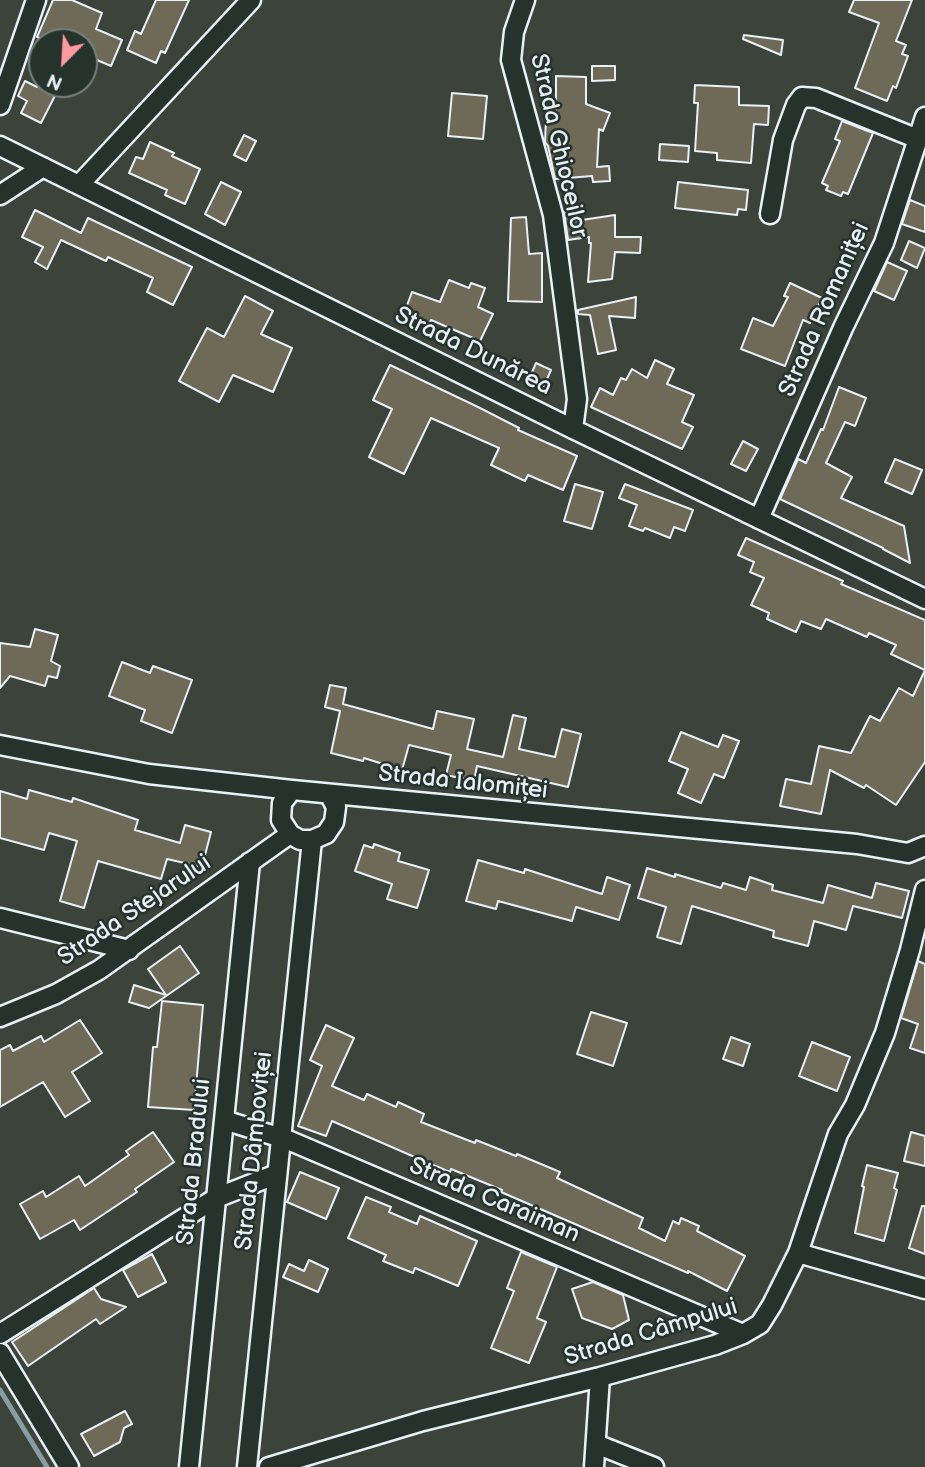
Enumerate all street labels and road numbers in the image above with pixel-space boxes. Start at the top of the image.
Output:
street label: Strada Ghioceilor [523,51,593,241]
street label: Strada Romaniței [774,218,876,402]
street label: Strada Dunărea [390,301,556,403]
street label: Strada Ialomiței [377,760,549,806]
street label: Strada Stejarului [53,849,217,973]
street label: Strada Dâmboviței [230,1050,280,1252]
street label: Strada Bradului [172,1077,218,1247]
street label: Strada Caraiman [404,1152,584,1250]
street label: Strada Câmpului [561,1293,741,1373]

